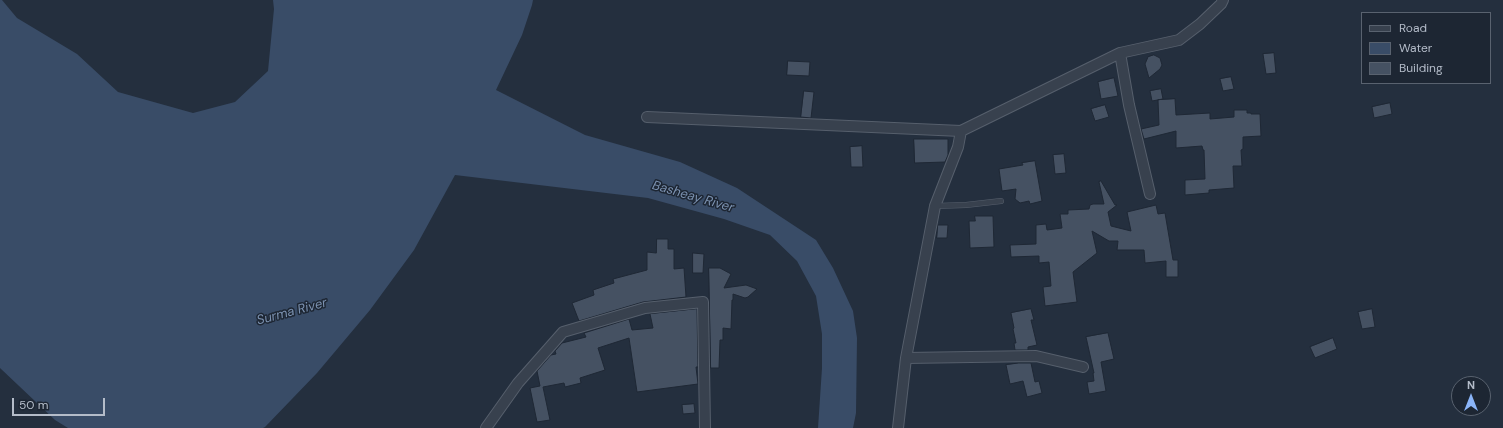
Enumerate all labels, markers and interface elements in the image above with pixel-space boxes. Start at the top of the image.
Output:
legend [1361,12,1491,84]
text: Road [1399,20,1427,36]
text: Water [1399,40,1432,56]
text: Building [1399,60,1443,76]
water label: Basheay River [650,178,736,216]
water label: Surma River [255,295,329,329]
north arrow [1451,376,1491,416]
text: N [1467,378,1475,392]
scale bar [14,390,107,416]
text: 50 m [19,397,48,413]

